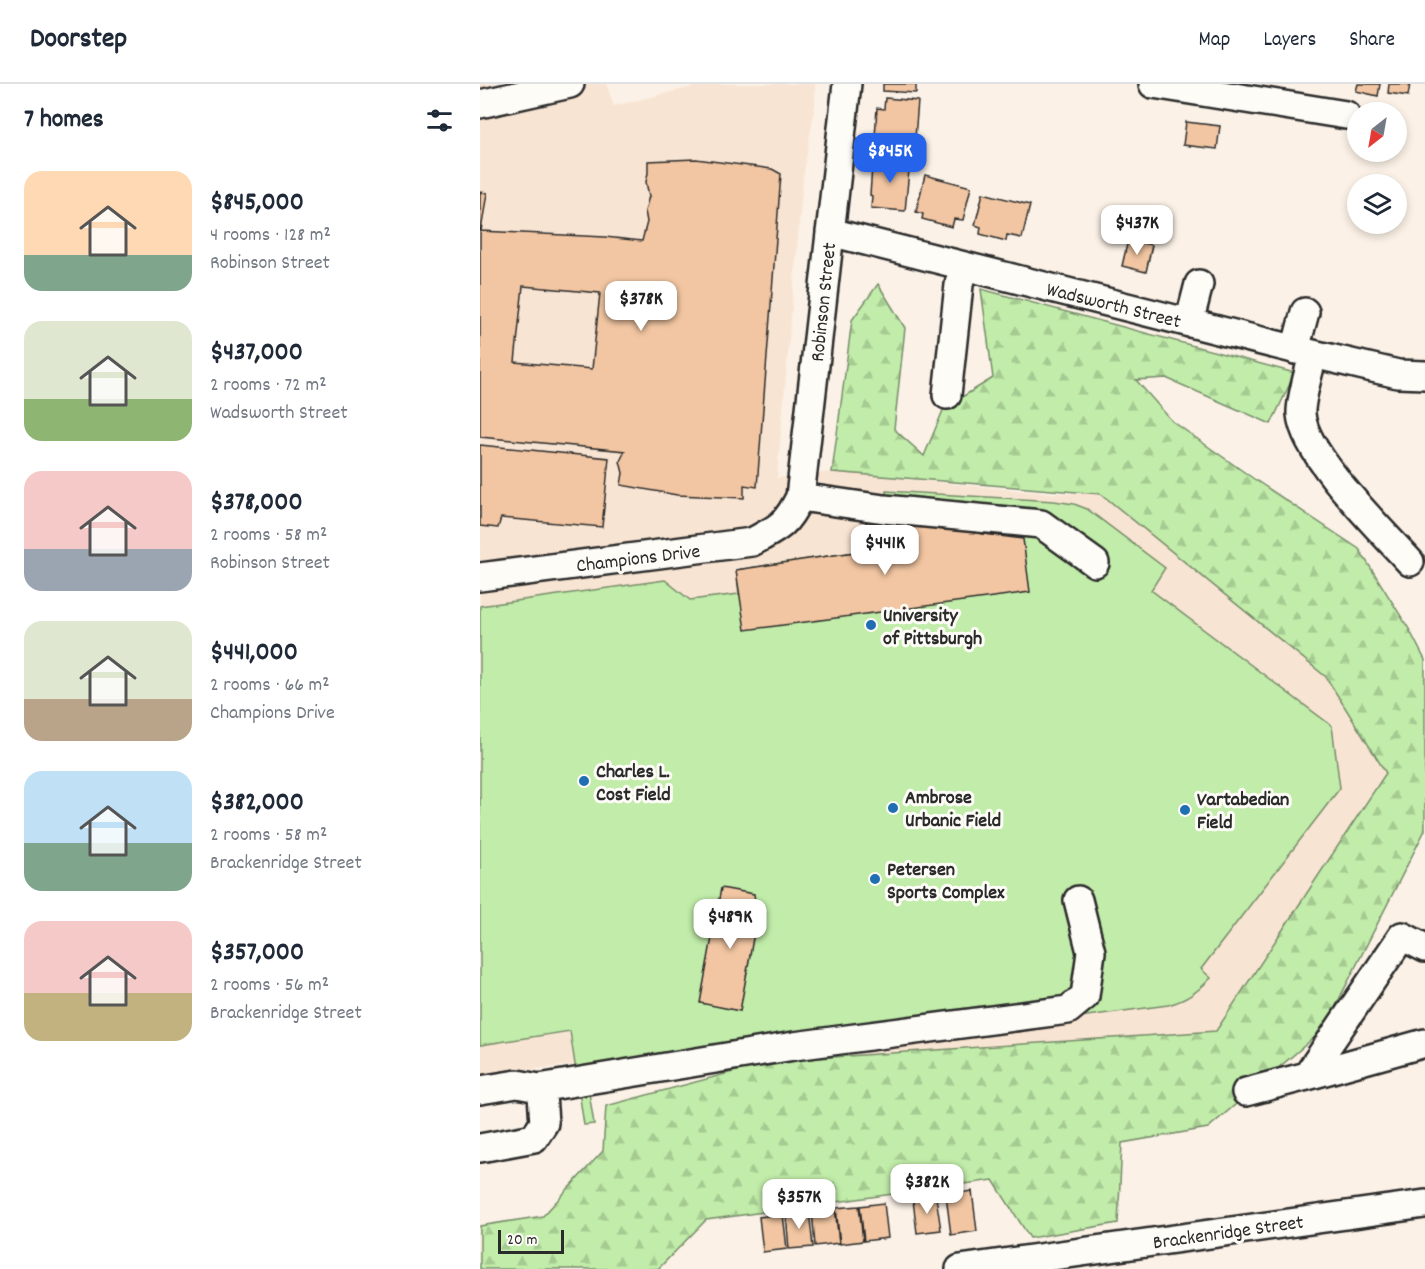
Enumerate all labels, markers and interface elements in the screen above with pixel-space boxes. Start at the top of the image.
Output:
text: Doorstep [30,21,127,61]
text: Map [1199,26,1230,56]
text: Layers [1263,26,1316,56]
text: Share [1349,26,1395,56]
text: 7 homes [24,102,104,139]
north arrow [1347,102,1407,162]
map controls [1347,102,1407,234]
icon: filters [423,104,456,137]
pin: $845K [848,133,932,184]
text: $845K [868,138,912,166]
button: layers [1347,174,1407,234]
text: $845,000 [210,185,304,222]
icon: home [72,195,144,267]
pin: $437K [1095,205,1179,256]
text: $437K [1115,210,1159,238]
text: 4 rooms · 128 m² [210,222,331,250]
street label: Robinson Street [805,241,845,363]
text: Robinson Street [210,250,330,278]
street label: Wadsworth Street [1043,277,1183,337]
pin: $378K [599,281,683,332]
text: $378K [619,286,663,314]
text: $437,000 [210,335,303,372]
icon: home [72,345,144,417]
text: 2 rooms · 72 m² [210,372,326,400]
text: Wadsworth Street [210,400,348,428]
text: $378,000 [210,485,303,522]
icon: home [72,495,144,567]
text: 2 rooms · 58 m² [210,522,327,550]
pin: $441K [843,525,927,576]
text: $441K [865,530,905,558]
street label: Champions Drive [575,538,702,581]
text: Robinson Street [210,550,330,578]
place label: University of Pittsburgh [883,603,982,654]
marker: University of Pittsburgh [864,618,878,632]
text: $441,000 [210,635,298,672]
icon: home [72,645,144,717]
text: 2 rooms · 66 m² [210,672,330,700]
text: Champions Drive [210,700,335,728]
place label: Charles L. Cost Field [596,759,671,810]
marker: Charles L. Cost Field [577,774,591,788]
text: $382,000 [210,785,304,822]
place label: Ambrose Urbanic Field [905,785,1001,836]
place label: Vartabedian Field [1197,787,1289,838]
icon: home [72,795,144,867]
marker: Ambrose Urbanic Field [886,801,900,815]
marker: Vartabedian Field [1178,803,1192,817]
text: 2 rooms · 58 m² [210,822,327,850]
text: Brackenridge Street [210,850,362,878]
place label: Petersen Sports Complex [887,857,1005,908]
marker: Petersen Sports Complex [868,872,882,886]
pin: $489K [688,899,772,950]
text: $489K [708,904,752,932]
text: $357,000 [210,935,304,972]
icon: home [72,945,144,1017]
text: 2 rooms · 56 m² [210,972,329,1000]
text: Brackenridge Street [210,1000,362,1028]
pin: $382K [885,1164,969,1215]
text: $382K [904,1169,950,1197]
pin: $357K [757,1179,841,1230]
text: $357K [776,1184,822,1212]
street label: Brackenridge Street [1151,1210,1306,1258]
scale bar [498,1227,564,1254]
text: 20 m [507,1229,537,1252]

